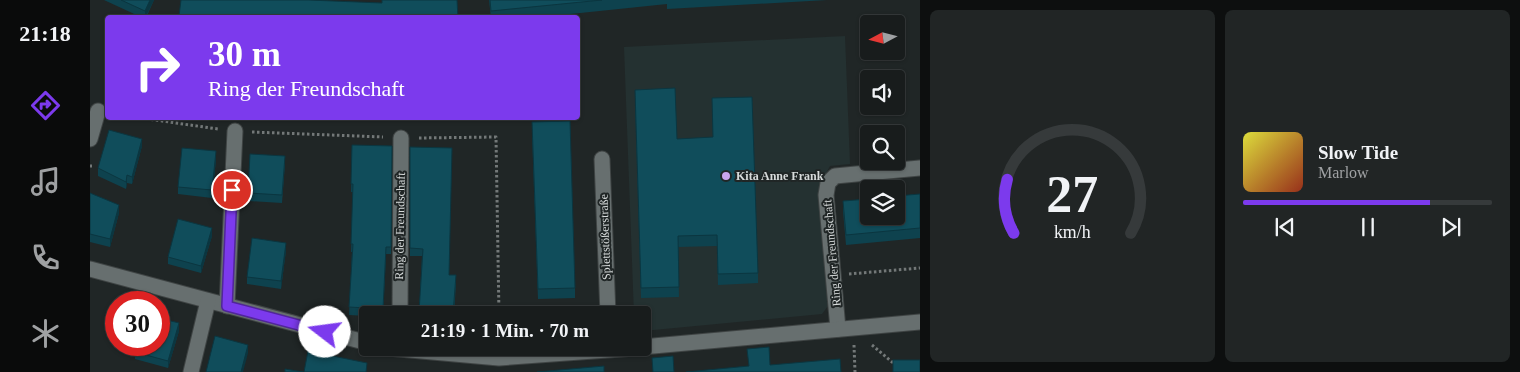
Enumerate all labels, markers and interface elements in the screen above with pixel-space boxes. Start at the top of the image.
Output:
north arrow [860,15,905,60]
map controls [860,15,905,225]
text: 21:18 [19,21,71,46]
icon: right [125,35,190,100]
text: 30 m [208,35,281,74]
button: sound [860,70,905,115]
text: Ring der Freundschaft [208,76,405,101]
icon: directions [28,88,63,123]
button: search [860,125,905,170]
text: Slow Tide [1318,142,1398,163]
icon: music [28,164,63,199]
text: Marlow [1318,164,1369,181]
text: 27 [1047,166,1099,223]
pin [211,169,253,211]
place label: Kita Anne Frank [736,169,824,183]
marker: Kita Anne Frank [720,170,732,182]
street label: Ring der Freundschaft [392,172,408,280]
icon: arrive [218,176,246,204]
button: layers [860,180,905,225]
street label: Splettstößerstraße [597,194,613,280]
street label: Ring der Freundschaft [820,198,844,307]
icon: previous [1271,213,1299,241]
icon: pause [1354,213,1382,241]
icon: next [1437,213,1465,241]
text: km/h [1054,222,1091,242]
icon: phone [28,240,63,275]
speed limit sign: 30 [105,291,170,356]
position arrow [298,305,350,357]
icon: climate [28,316,63,351]
text: 21:19 · 1 Min. · 70 m [421,320,589,341]

